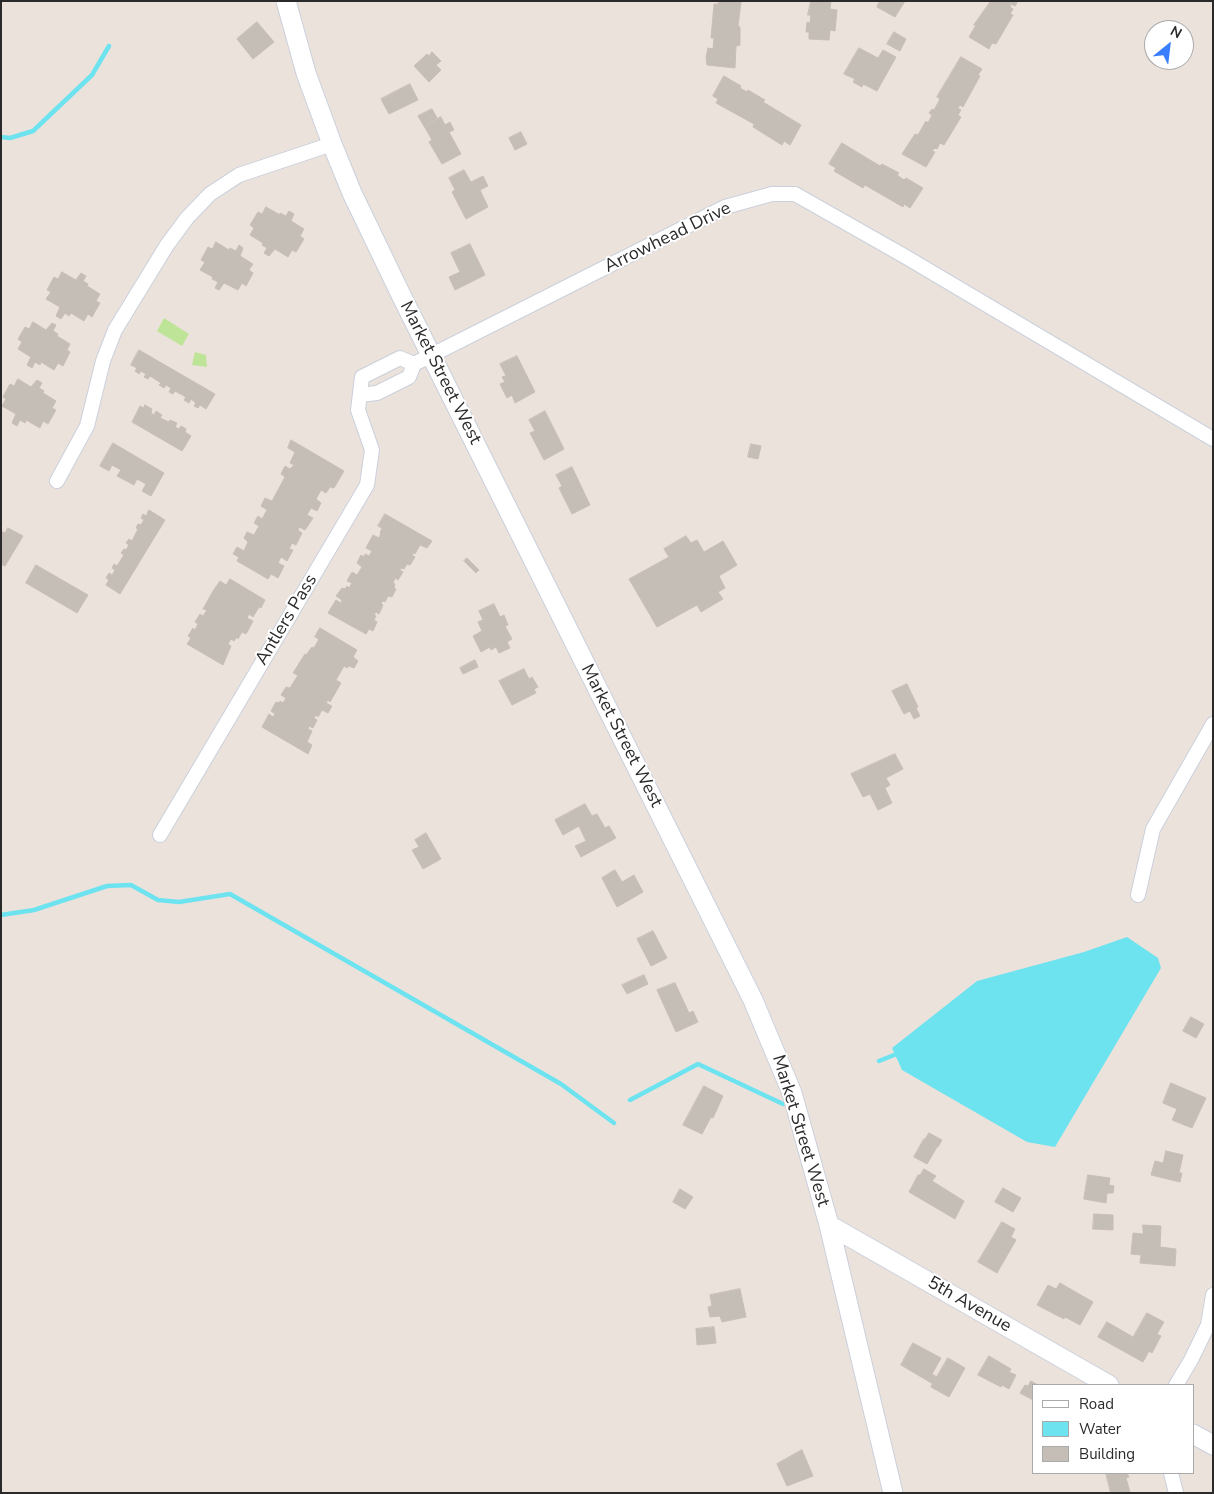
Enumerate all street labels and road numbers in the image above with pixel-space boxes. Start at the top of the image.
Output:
street label: Arrowhead Drive [601,198,735,278]
street label: Market Street West [395,298,485,448]
street label: Antlers Pass [251,571,323,669]
street label: Market Street West [576,661,666,811]
street label: Market Street West [767,1052,833,1210]
street label: 5th Avenue [923,1272,1015,1338]

